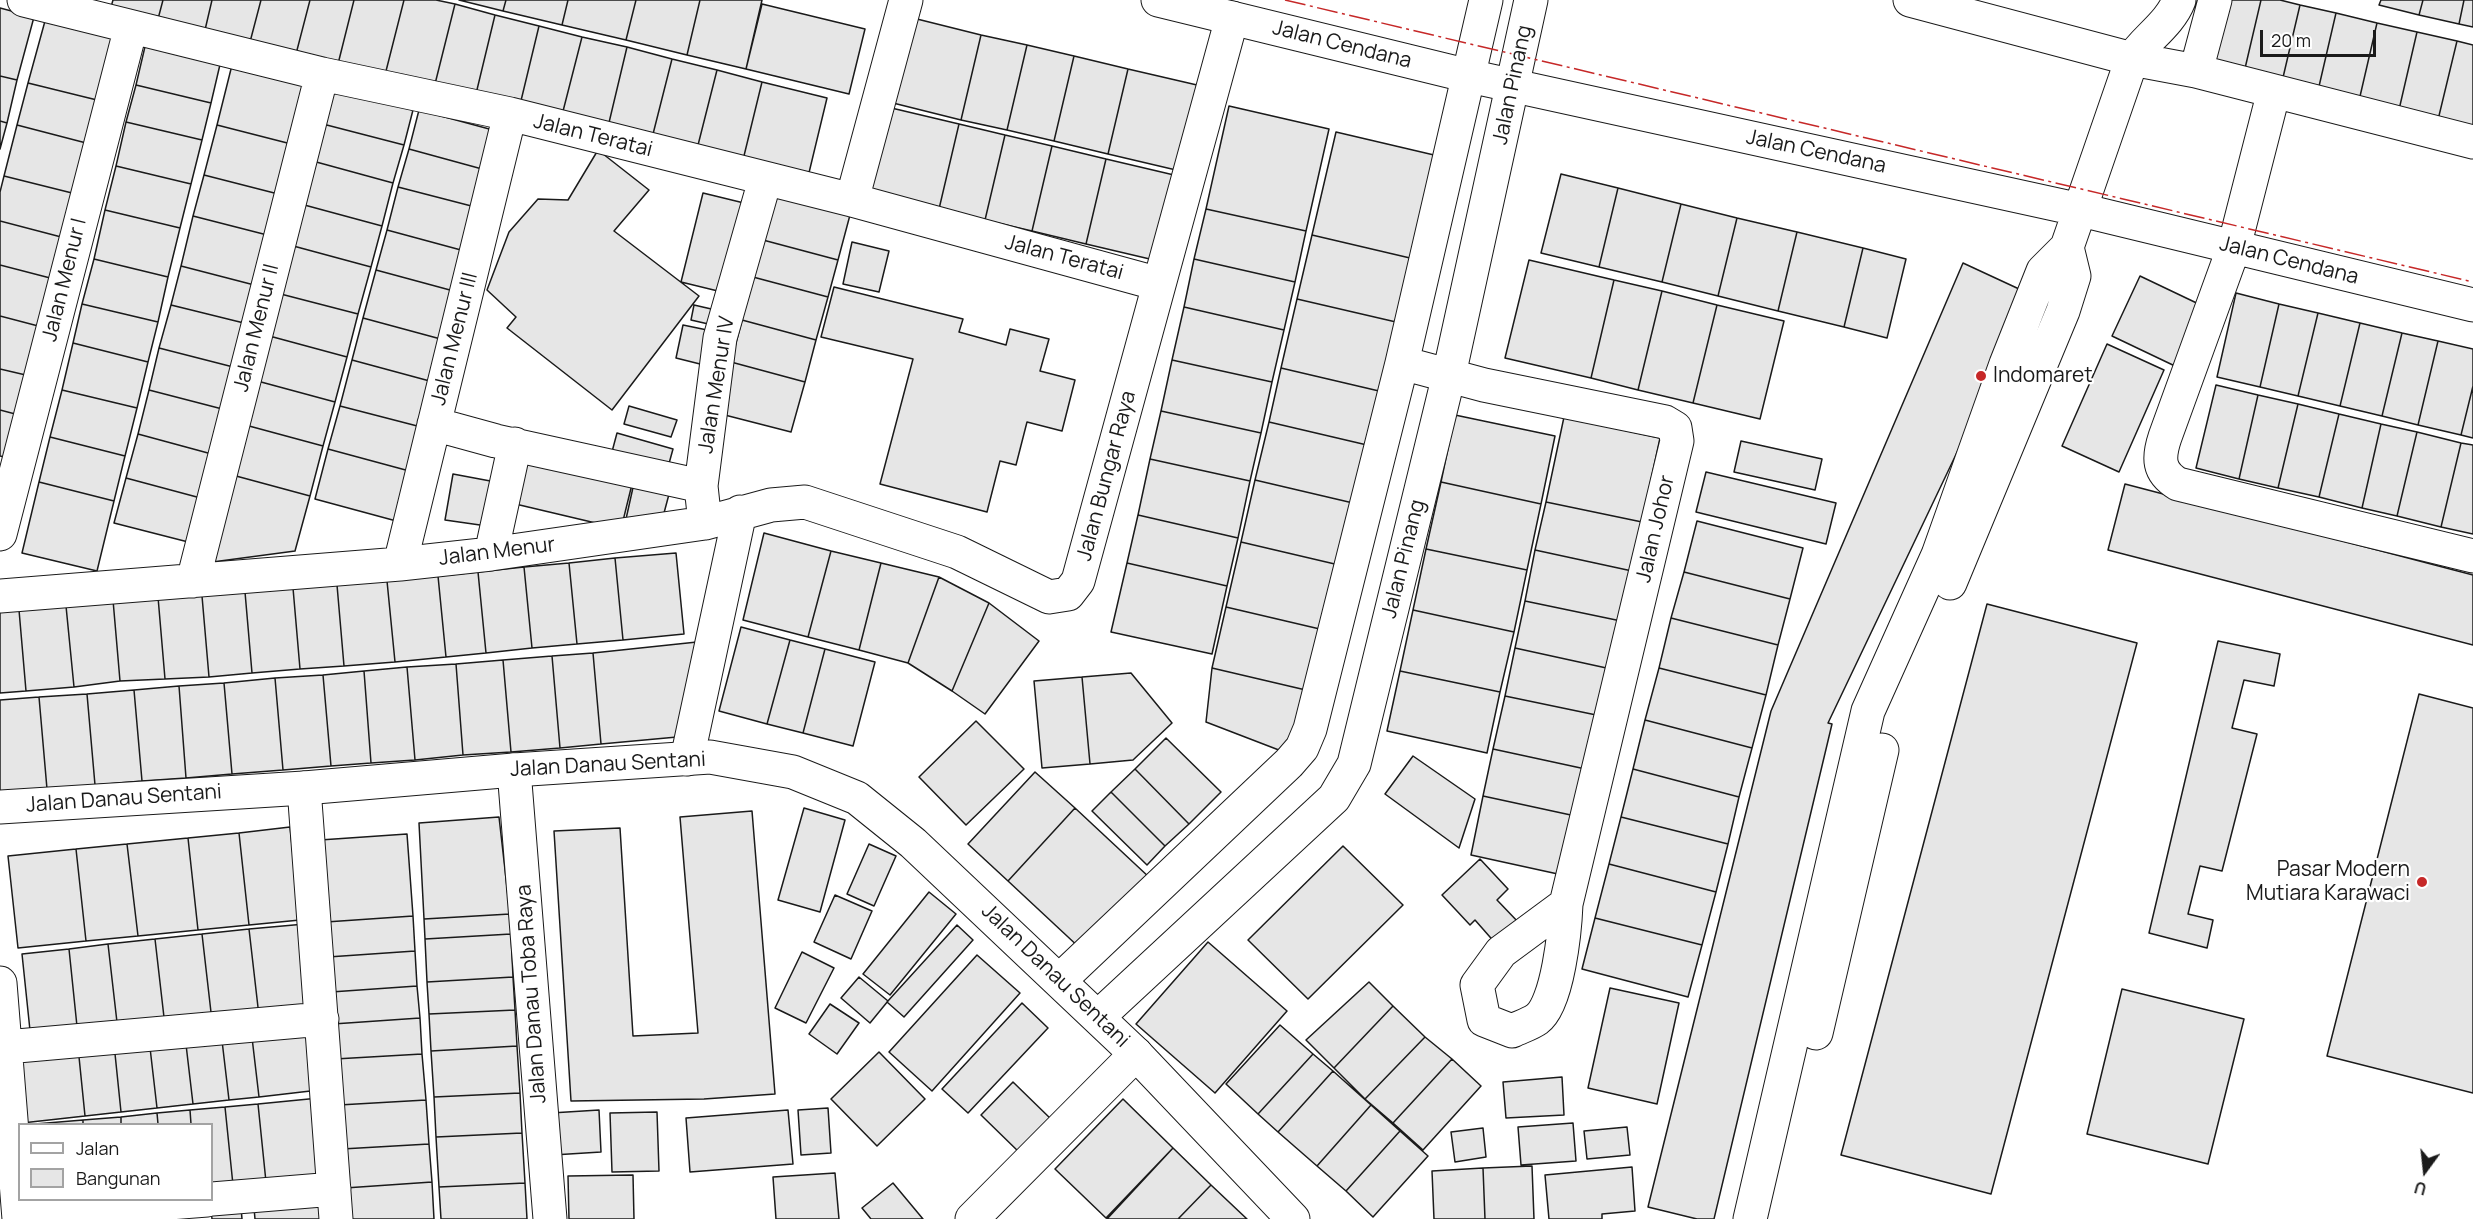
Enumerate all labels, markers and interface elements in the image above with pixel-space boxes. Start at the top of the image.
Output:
street label: Jalan Cendana [1270,16,1414,74]
scale bar [2263,18,2378,56]
street label: Jalan Pinang [1488,23,1538,147]
text: 20 m [2271,28,2311,52]
street label: Jalan Teratai [531,109,655,163]
street label: Jalan Cendana [1744,125,1888,179]
street label: Jalan Menur I [38,216,92,344]
street label: Jalan Teratai [1002,230,1126,286]
street label: Jalan Cendana [2217,232,2361,290]
street label: Jalan Menur II [229,262,285,394]
street label: Jalan Menur III [426,270,484,408]
street label: Jalan Menur IV [694,315,740,455]
place label: Indomaret [1993,363,2093,389]
marker: Indomaret [1974,369,1988,383]
street label: Jalan Bungar Raya [1072,388,1142,564]
street label: Jalan Johor [1631,473,1681,585]
street label: Jalan Pinang [1377,497,1431,621]
street label: Jalan Menur [438,532,556,572]
street label: Jalan Danau Sentani [509,747,707,783]
street label: Jalan Danau Sentani [25,780,223,818]
place label: Pasar Modern Mutiara Karawaci [2246,857,2410,907]
marker: Pasar Modern Mutiara Karawaci [2415,875,2429,889]
street label: Jalan Danau Toba Raya [512,884,552,1104]
street label: Jalan Danau Sentani [976,899,1134,1053]
legend [18,1123,213,1201]
text: Jalan [76,1136,119,1160]
north arrow [2395,1141,2455,1201]
text: Bangunan [76,1166,160,1190]
text: U [2412,1176,2429,1201]

